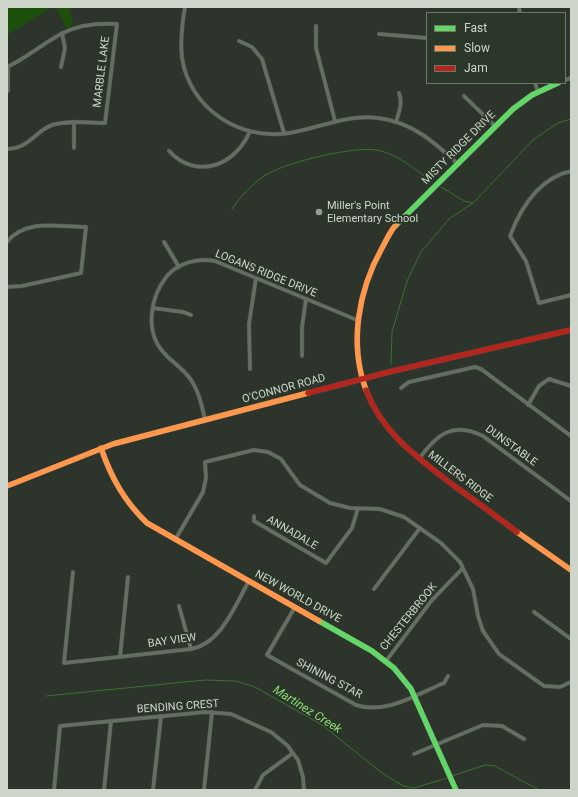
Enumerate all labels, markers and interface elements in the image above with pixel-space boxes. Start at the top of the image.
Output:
legend [426,12,566,84]
text: Fast [464,21,487,35]
street label: MARBLE LAKE [91,36,113,108]
text: Slow [464,41,490,55]
text: Jam [464,61,488,75]
street label: MISTY RIDGE DRIVE [419,108,499,188]
place label: Miller's Point Elementary School [327,199,418,225]
marker: Miller's Point Elementary School [314,207,324,217]
street label: LOGANS RIDGE DRIVE [213,248,319,300]
street label: O'CONNOR ROAD [241,372,327,406]
street label: DUNSTABLE [482,423,540,469]
street label: MILLERS RIDGE [425,448,495,506]
street label: ANNADALE [264,513,320,553]
street label: NEW WORLD DRIVE [252,568,344,626]
street label: CHESTERBROOK [378,581,440,653]
street label: BAY VIEW [147,631,197,651]
street label: SHINING STAR [294,656,364,702]
water label: Martinez Creek [270,683,344,737]
street label: BENDING CREST [136,698,220,716]

